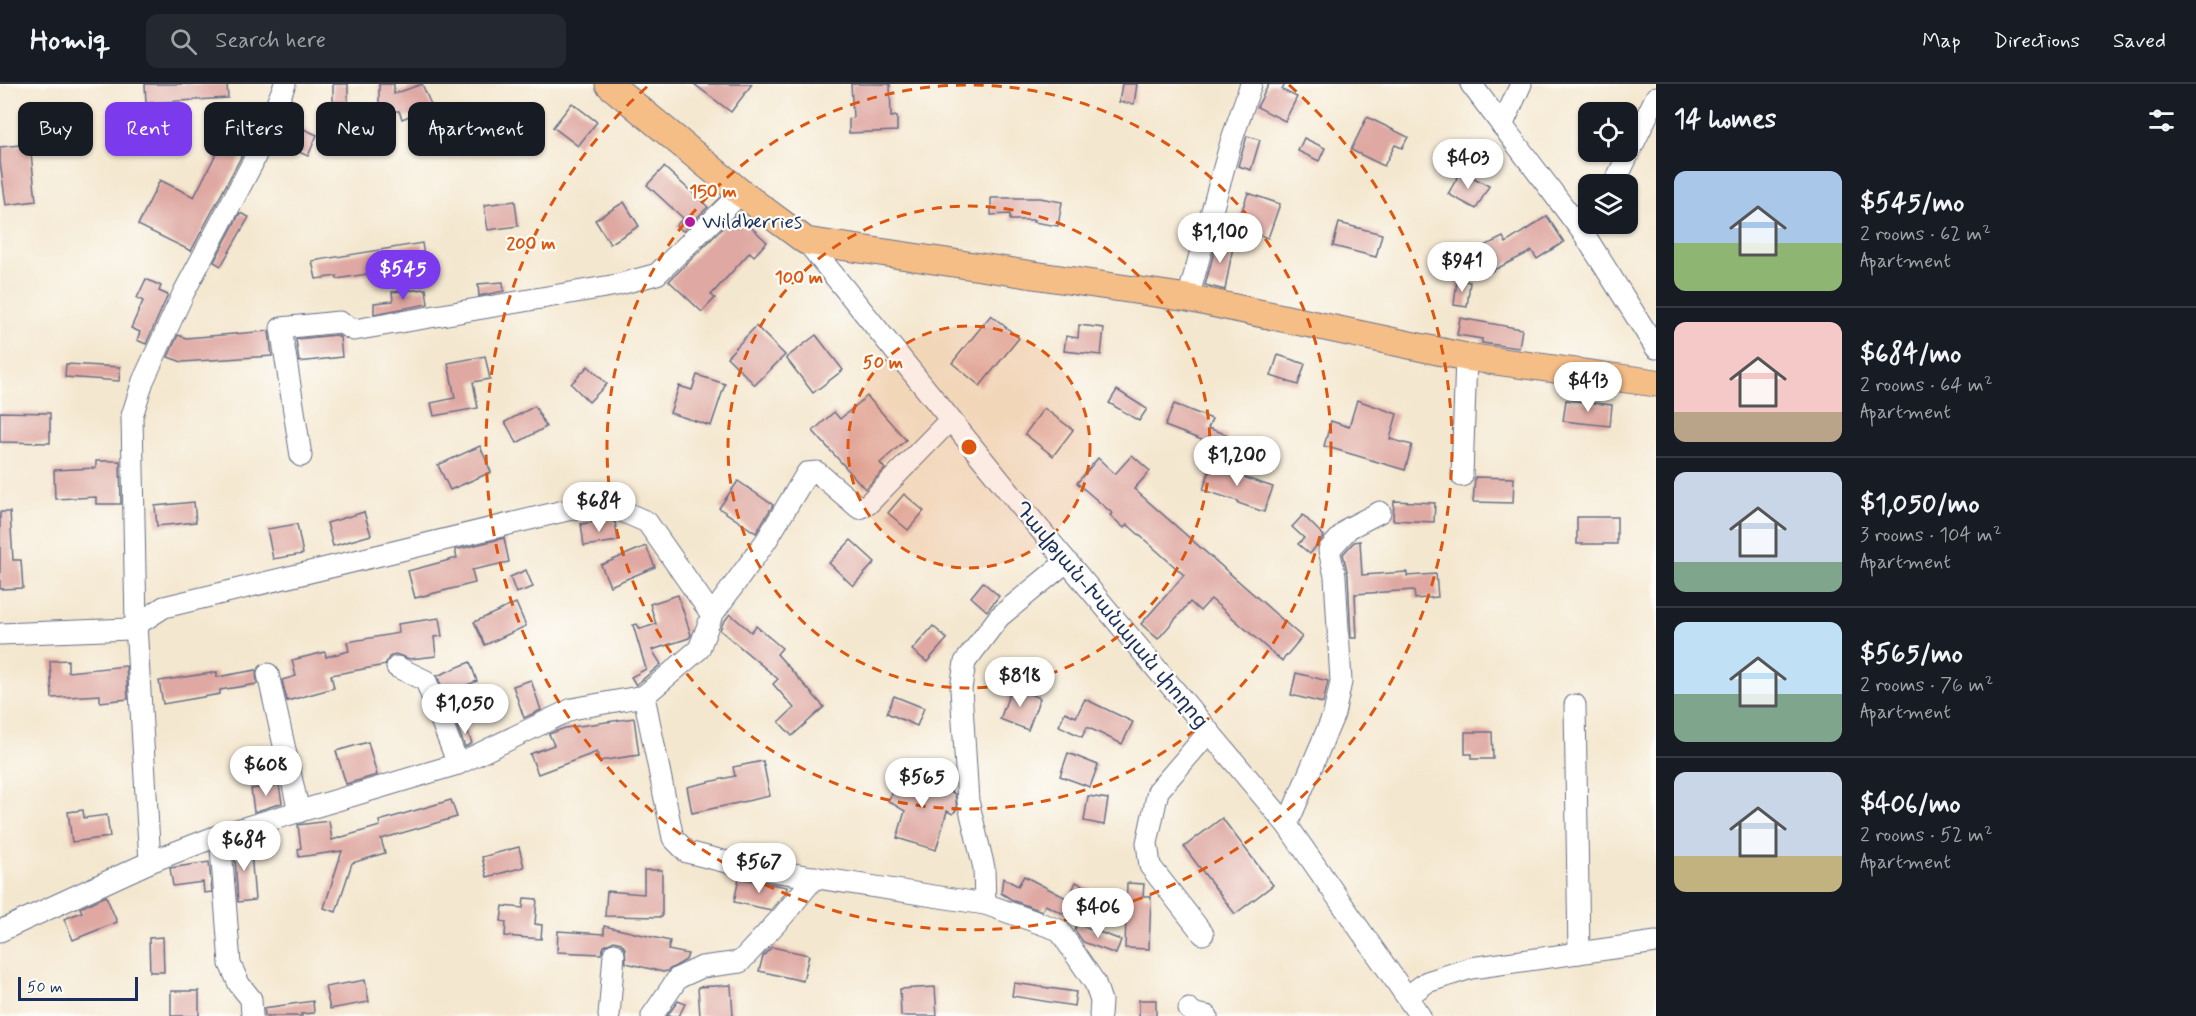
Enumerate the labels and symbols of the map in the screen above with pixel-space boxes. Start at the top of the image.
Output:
pin: $403 [1432,139,1504,190]
text: 150 m [689,180,737,204]
place label: Wildberries [702,208,802,236]
pin: $1,100 [1171,213,1269,264]
marker: Wildberries [683,215,697,229]
text: 200 m [506,232,556,256]
pin: $941 [1426,242,1498,293]
pin: $545 [367,250,439,301]
text: 100 m [775,266,823,290]
text: 50 m [863,351,903,375]
pin: $413 [1552,362,1624,413]
pin: $1,200 [1188,436,1286,487]
centre of rings [959,437,979,457]
pin: $684 [563,482,635,533]
street label: Դավթյան-Խանայան փողոց [1007,495,1215,735]
pin: $818 [984,657,1056,708]
pin: $1,050 [416,684,514,735]
pin: $608 [230,746,302,797]
pin: $565 [886,758,958,809]
pin: $684 [208,821,280,872]
pin: $567 [723,843,795,894]
pin: $406 [1062,888,1134,939]
scale bar [18,974,138,1002]

